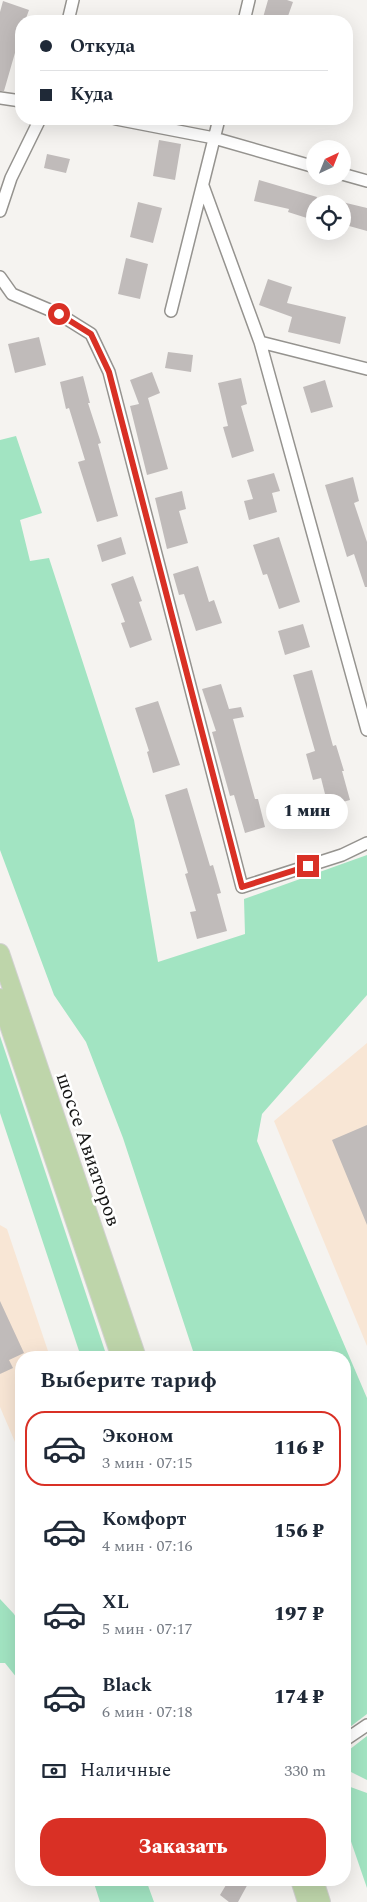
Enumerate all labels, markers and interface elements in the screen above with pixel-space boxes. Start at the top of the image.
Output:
text: Откуда [70,32,135,61]
text: Куда [70,80,113,109]
north arrow [306,140,351,185]
map controls [306,140,351,240]
button: locate [306,195,351,240]
route start [48,303,70,325]
callout: 1 мин [267,794,349,828]
text: 1 мин [284,799,330,823]
route end [297,855,319,877]
street label: шоссе Авиаторов [48,1069,128,1230]
text: Выберите тариф [40,1364,217,1397]
text: Эконом [102,1422,173,1451]
icon: car [42,1426,87,1471]
text: 116 ₽ [274,1434,324,1463]
text: 3 мин · 07:15 [102,1451,192,1475]
text: Комфорт [102,1505,186,1534]
icon: car [42,1509,87,1554]
text: 156 ₽ [274,1517,324,1546]
text: 4 мин · 07:16 [102,1534,192,1558]
text: XL [102,1588,129,1617]
icon: car [42,1592,87,1637]
text: 197 ₽ [274,1600,324,1629]
text: 5 мин · 07:17 [102,1617,192,1641]
text: Black [102,1671,152,1700]
icon: car [42,1675,87,1720]
text: 174 ₽ [274,1683,324,1712]
text: 6 мин · 07:18 [102,1700,192,1724]
text: Наличные [80,1756,171,1785]
icon: cash [40,1757,68,1785]
text: 330 m [284,1759,326,1783]
button: Заказать [40,1818,326,1876]

